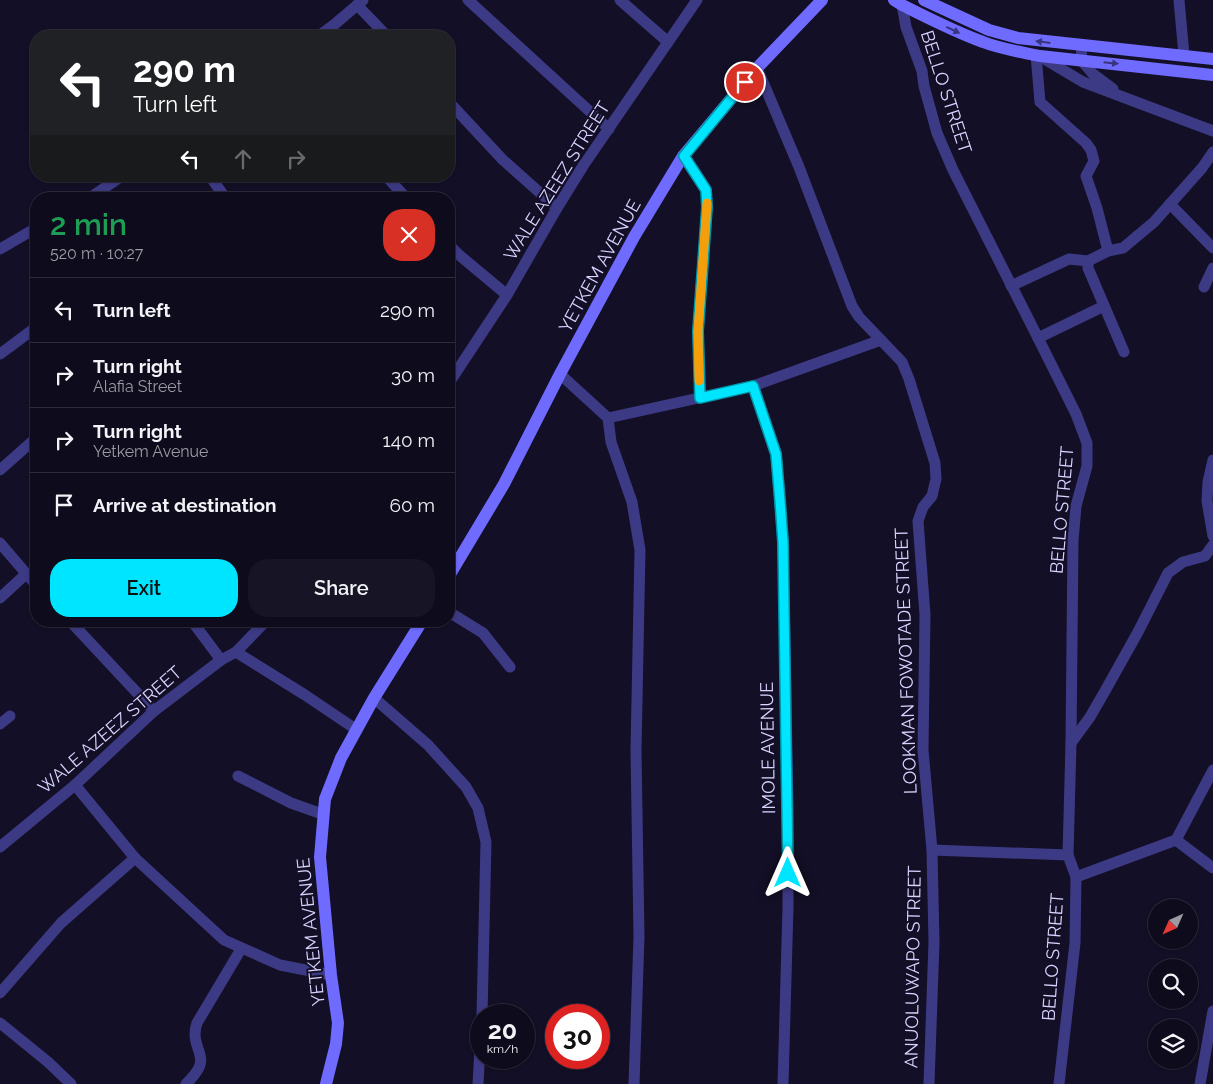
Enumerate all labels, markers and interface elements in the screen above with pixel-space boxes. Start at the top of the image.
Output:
one-way arrow [946,26,960,34]
street label: BELLO STREET [917,28,976,156]
one-way arrow [1034,38,1050,46]
text: 290 m [133,49,236,90]
icon: left [50,50,115,115]
one-way arrow [1103,59,1119,67]
pin [724,61,766,103]
icon: arrive [731,68,759,96]
text: Turn left [133,91,217,117]
street label: WALE AZEEZ STREET [499,97,614,264]
icon: left [176,145,204,173]
icon: ahead [229,145,257,173]
icon: right [282,145,310,173]
street label: YETKEM AVENUE [554,196,645,336]
text: 2 min [50,207,127,242]
button: close [383,209,435,261]
text: 520 m · 10:27 [50,244,143,263]
icon: left [50,296,78,324]
text: Turn left [93,299,170,321]
text: 290 m [380,299,435,321]
text: Turn right [93,355,182,377]
icon: right [50,361,78,389]
text: 30 m [391,364,435,386]
text: Alafia Street [93,377,182,396]
text: Turn right [93,420,182,442]
icon: right [50,426,78,454]
text: 140 m [383,429,435,451]
text: Yetkem Avenue [93,442,209,461]
street label: BELLO STREET [1045,445,1078,575]
icon: arrive [50,491,78,519]
text: Arrive at destination [93,494,277,516]
text: 60 m [390,494,435,516]
street label: LOOKMAN FOWOTADE STREET [890,527,921,795]
button: Exit [50,559,238,617]
button: Share [248,559,435,617]
street label: WALE AZEEZ STREET [34,662,186,798]
street label: IMOLE AVENUE [756,682,779,814]
position arrow [761,846,813,898]
street label: YETKEM AVENUE [292,857,329,1007]
street label: ANUOLUWAPO STREET [900,866,925,1068]
street label: BELLO STREET [1038,892,1067,1022]
north arrow [1148,899,1198,949]
map controls [1148,899,1198,1069]
button: search [1148,959,1198,1009]
speed limit sign: 30 [545,1004,610,1069]
text: 20 [488,1015,517,1045]
button: layers [1148,1019,1198,1069]
text: km/h [487,1042,518,1056]

